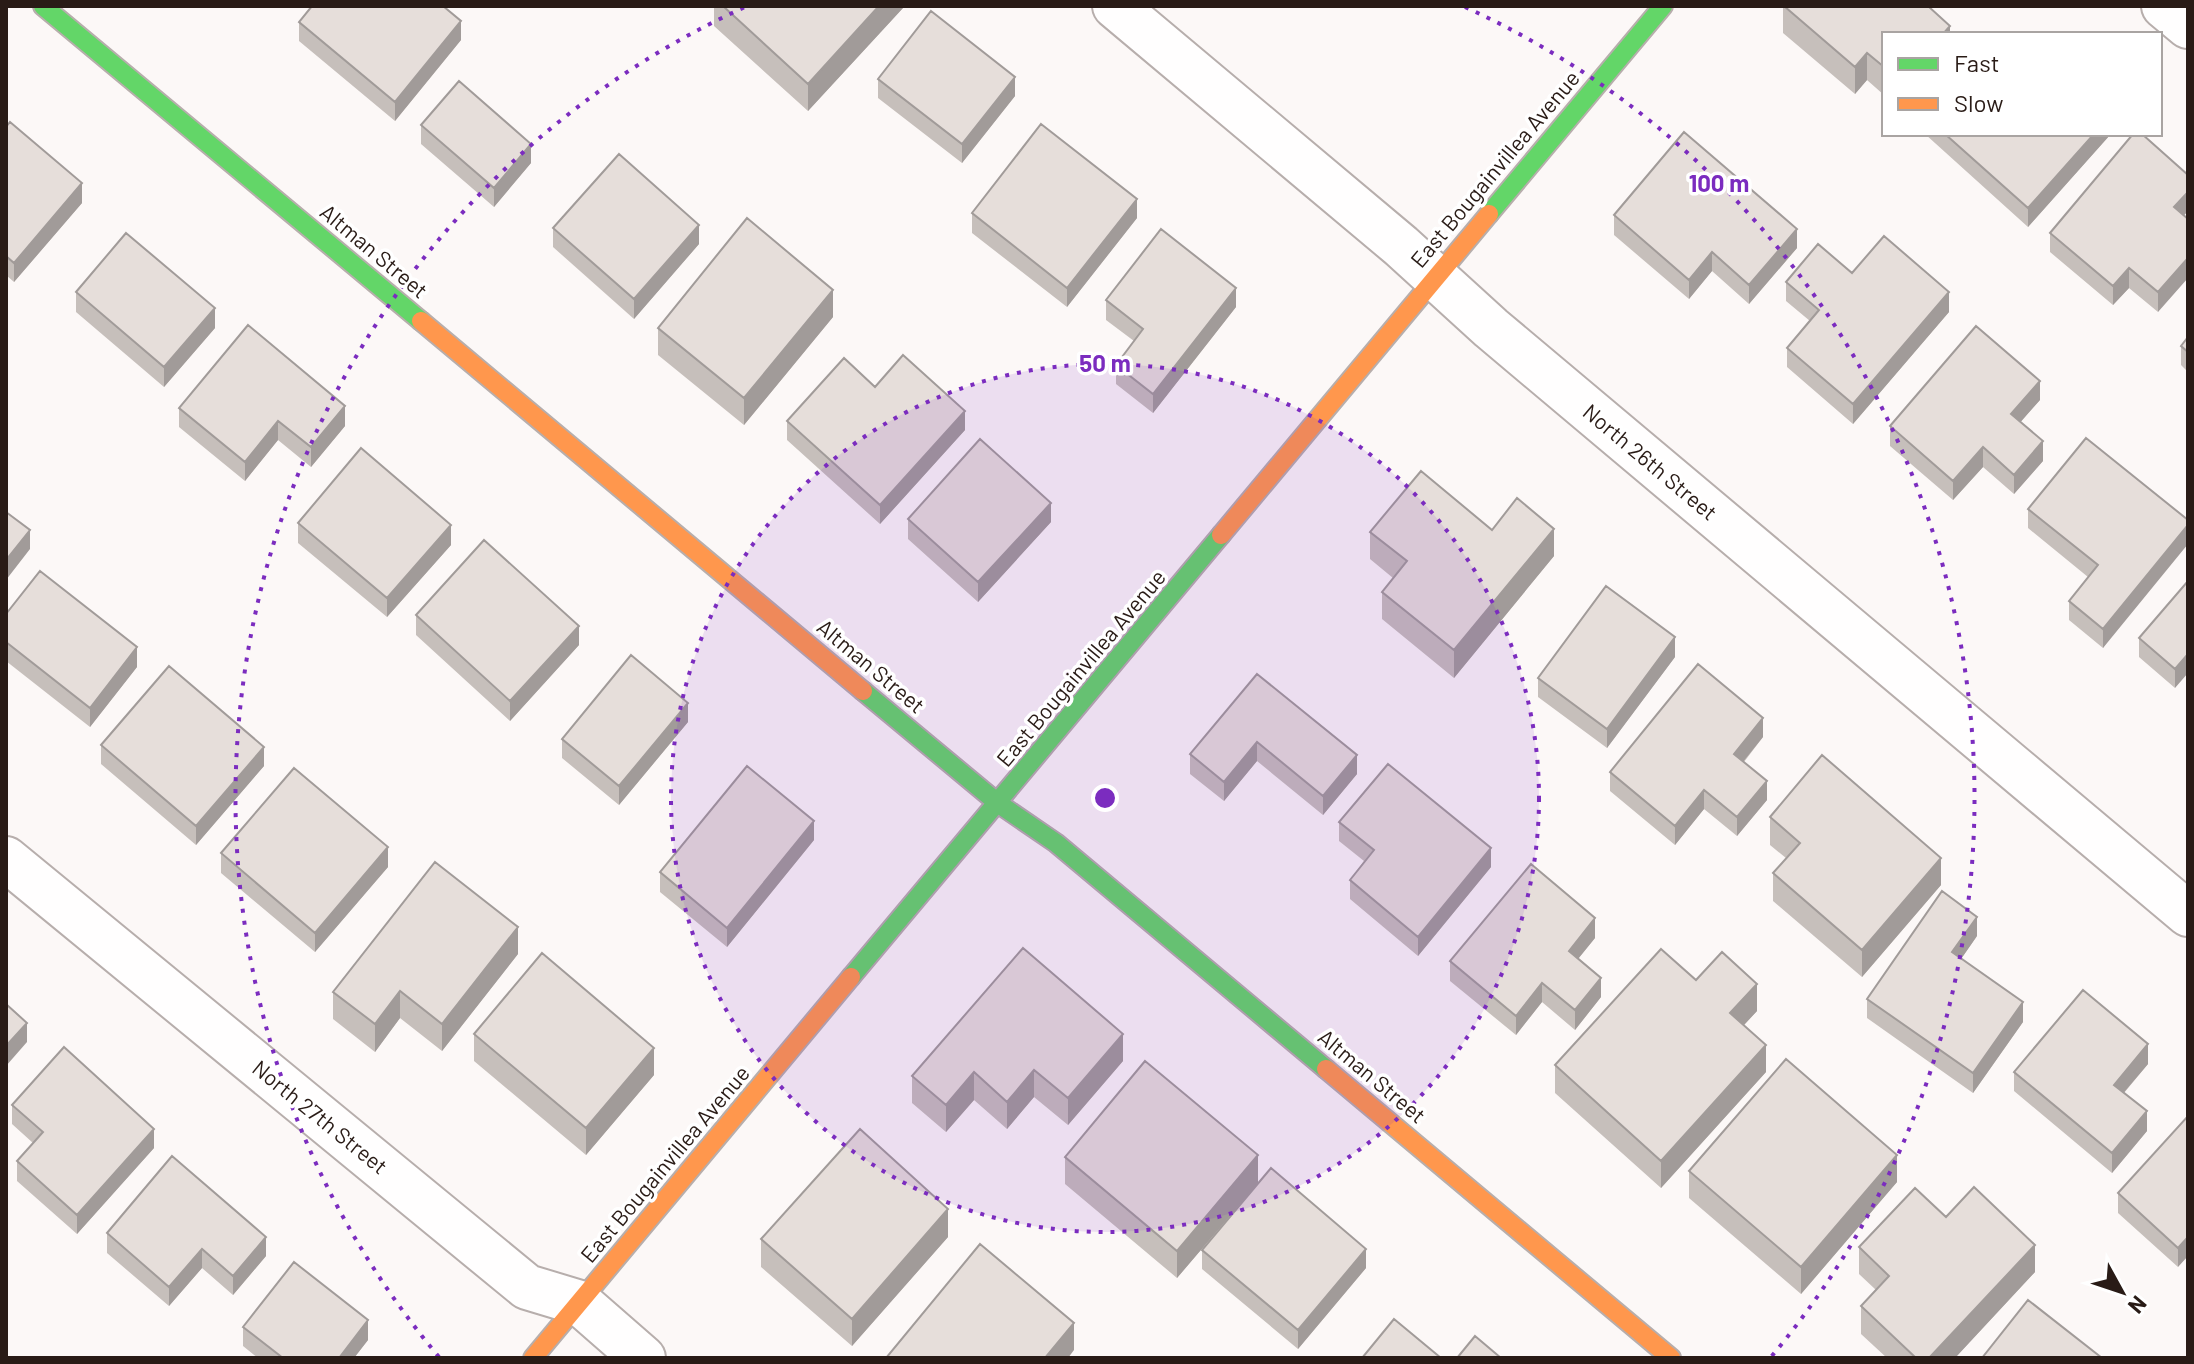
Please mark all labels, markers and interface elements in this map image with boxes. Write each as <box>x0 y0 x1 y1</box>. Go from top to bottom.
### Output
legend <box>1882 32 2162 136</box>
text: Fast <box>1954 48 1999 77</box>
street label: East Bougainvillea Avenue <box>1404 65 1584 272</box>
text: Slow <box>1954 88 2003 117</box>
text: 100 m <box>1689 168 1749 197</box>
street label: Altman Street <box>316 198 434 303</box>
text: 50 m <box>1079 348 1131 377</box>
street label: North 26th Street <box>1578 398 1723 525</box>
street label: East Bougainvillea Avenue <box>990 564 1170 771</box>
street label: Altman Street <box>813 613 931 718</box>
centre of rings <box>1091 784 1119 812</box>
street label: Altman Street <box>1314 1023 1432 1128</box>
street label: North 27th Street <box>248 1054 393 1179</box>
street label: East Bougainvillea Avenue <box>574 1060 754 1267</box>
north arrow <box>2082 1252 2162 1332</box>
text: N <box>2123 1292 2153 1319</box>

